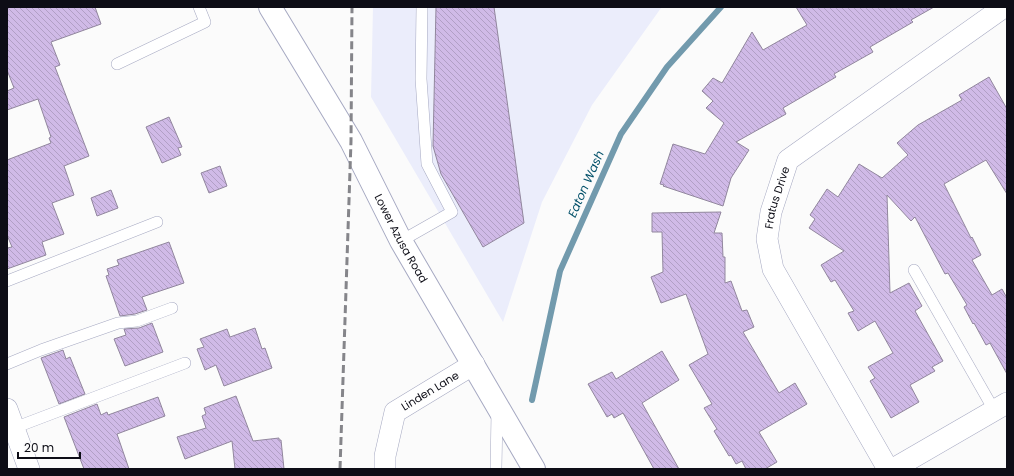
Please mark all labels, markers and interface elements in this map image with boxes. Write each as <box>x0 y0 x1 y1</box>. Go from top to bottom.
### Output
water label: Eaton Wash <box>563 148 608 220</box>
street label: Fratus Drive <box>761 164 793 230</box>
street label: Lower Azusa Road <box>371 191 432 286</box>
street label: Linden Lane <box>398 367 462 414</box>
scale bar <box>18 434 80 460</box>
text: 20 m <box>24 439 54 456</box>

